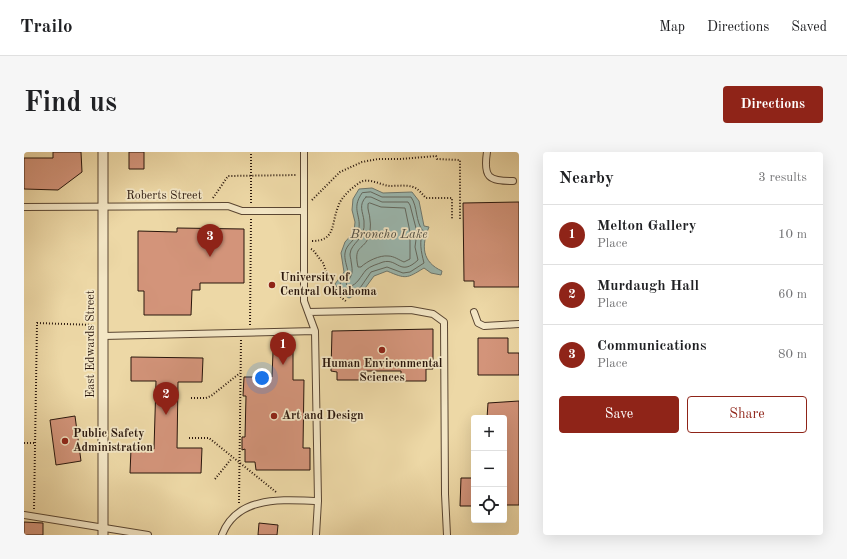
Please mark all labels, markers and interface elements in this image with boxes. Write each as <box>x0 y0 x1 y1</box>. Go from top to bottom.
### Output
text: Trailo <box>20 18 73 37</box>
text: Map <box>659 20 685 34</box>
text: Directions <box>707 20 769 34</box>
text: Saved <box>791 20 827 34</box>
button: Directions <box>723 86 823 123</box>
text: Find us <box>24 90 117 118</box>
text: Nearby <box>559 170 614 187</box>
text: 3 results <box>758 171 807 184</box>
street label: Roberts Street <box>126 190 202 202</box>
text: Melton Gallery <box>597 219 697 234</box>
pin: 3 <box>197 224 223 257</box>
water label: Broncho Lake <box>349 228 428 241</box>
text: 1 <box>568 228 576 241</box>
text: 10 m <box>778 228 807 241</box>
text: Place <box>597 237 627 250</box>
place label: University of Central Oklahoma <box>280 272 377 298</box>
text: Murdaugh Hall <box>597 279 699 294</box>
marker: University of Central Oklahoma <box>267 280 277 290</box>
text: 2 <box>568 288 576 301</box>
text: 60 m <box>778 288 807 301</box>
street label: East Edwards Street <box>85 290 97 398</box>
text: Place <box>597 297 627 310</box>
pin: 1 <box>270 332 296 365</box>
text: Communications <box>597 339 706 354</box>
marker: Human Environmental Sciences <box>377 345 387 355</box>
text: 3 <box>568 348 576 361</box>
text: 80 m <box>778 348 807 361</box>
text: Place <box>597 357 627 370</box>
place label: Human Environmental Sciences <box>321 358 443 384</box>
your location <box>252 368 272 388</box>
pin: 2 <box>153 382 179 415</box>
button: Save <box>559 396 679 433</box>
button: Share <box>687 396 807 433</box>
place label: Art and Design <box>282 410 364 422</box>
marker: Art and Design <box>269 411 279 421</box>
map controls <box>471 415 507 523</box>
button: + <box>471 415 507 451</box>
place label: Public Safety Administration <box>73 428 153 454</box>
marker: Public Safety Administration <box>60 436 70 446</box>
button: − <box>471 451 507 487</box>
button: locate <box>471 487 507 523</box>

